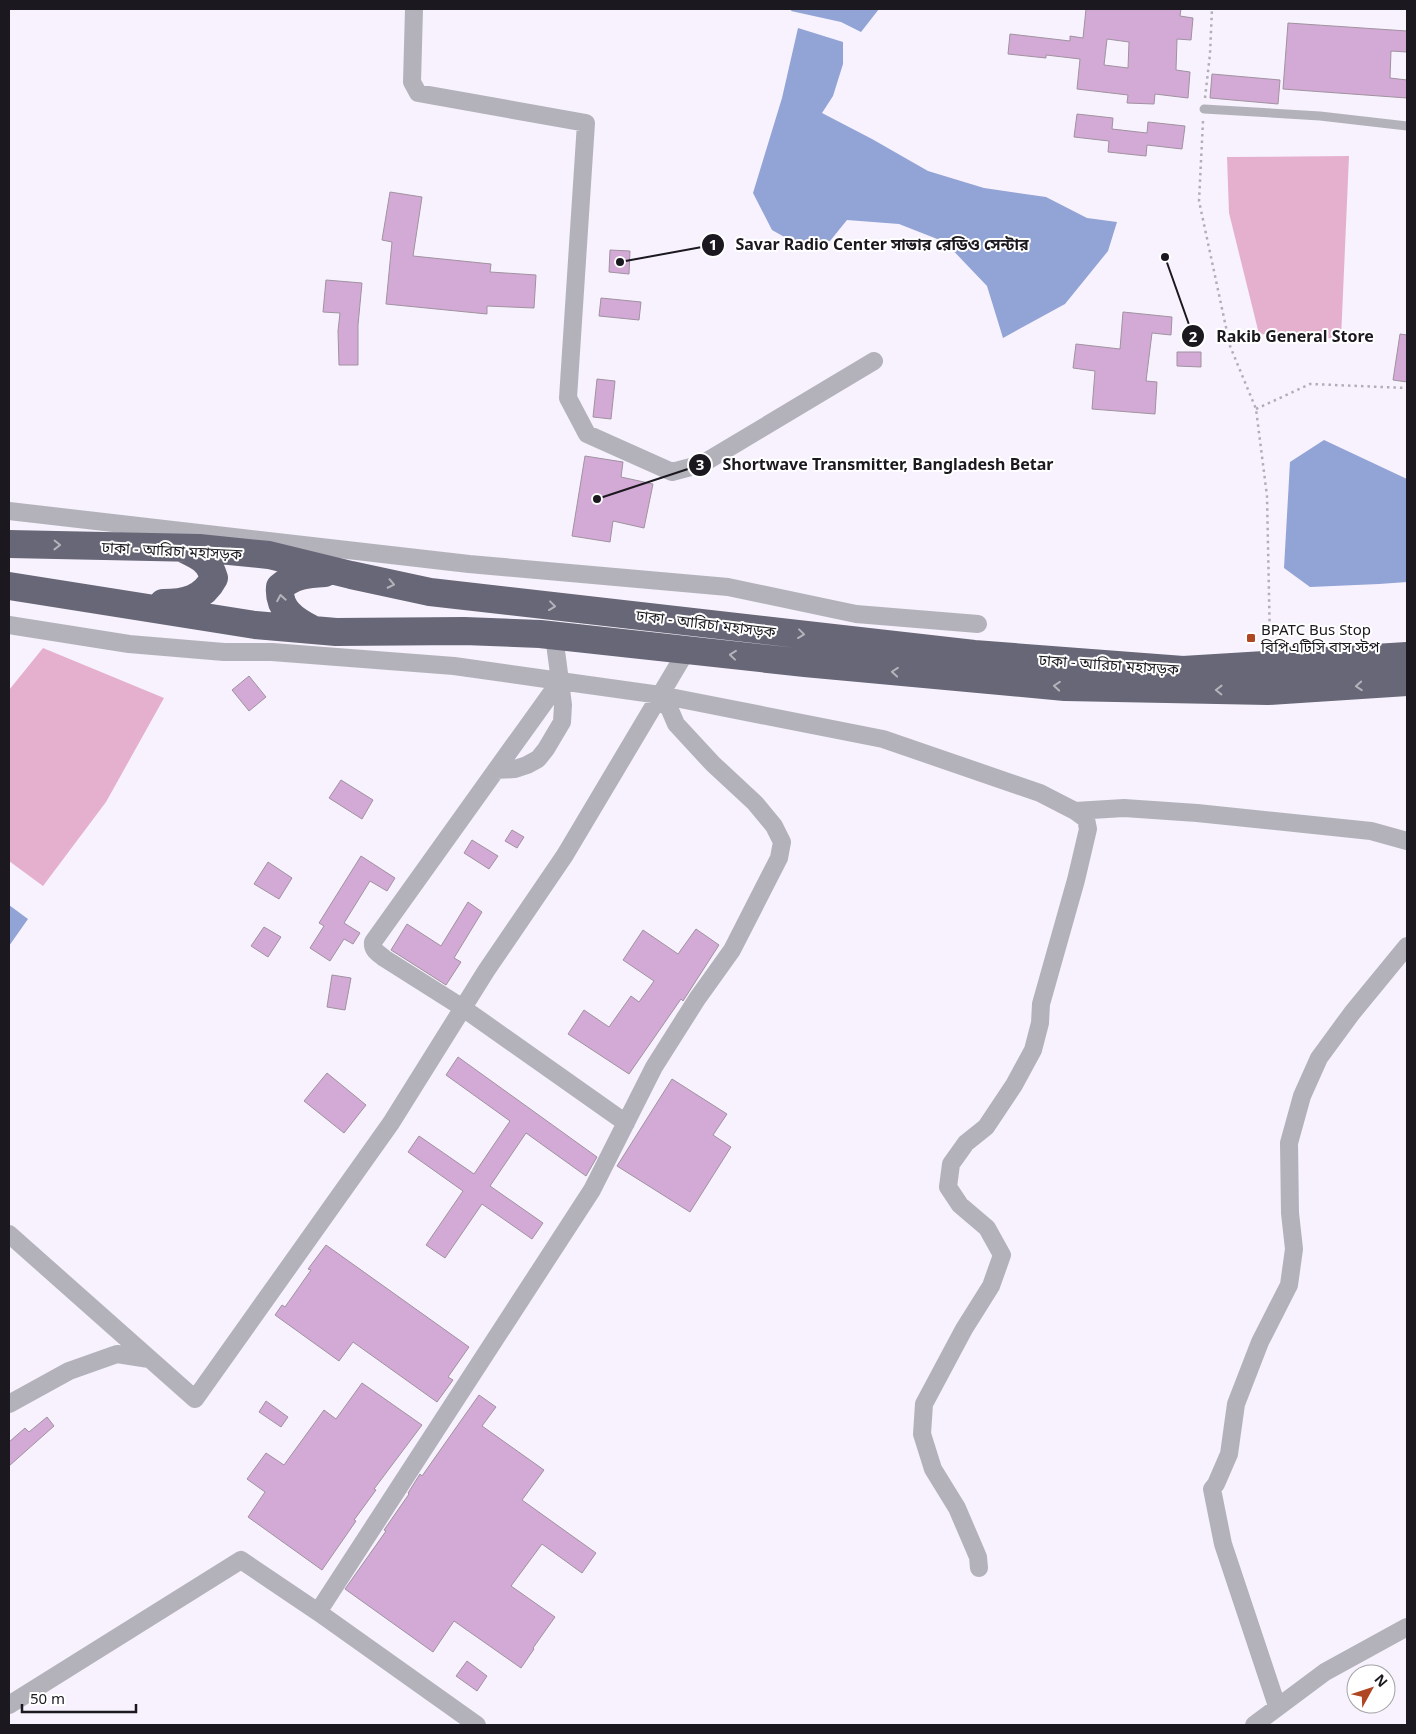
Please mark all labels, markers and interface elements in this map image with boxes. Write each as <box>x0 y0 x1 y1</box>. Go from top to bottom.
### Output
callout: Savar Radio Center সাভার রেডিও সেন্টার <box>700 229 1038 260</box>
text: Savar Radio Center সাভার রেডিও সেন্টার <box>735 233 1029 255</box>
text: 1 <box>709 234 717 254</box>
callout: Rakib General Store <box>1181 321 1384 352</box>
text: Rakib General Store <box>1216 325 1374 347</box>
text: 2 <box>1189 326 1198 346</box>
callout: Shortwave Transmitter, Bangladesh Betar <box>687 449 1064 480</box>
text: Shortwave Transmitter, Bangladesh Betar <box>722 453 1054 475</box>
text: 3 <box>696 454 704 474</box>
street label: ঢাকা - আরিচা মহাসড়ক <box>100 536 244 564</box>
one-way arrow <box>54 540 62 550</box>
one-way arrow <box>387 578 396 588</box>
one-way arrow <box>277 593 287 602</box>
one-way arrow <box>549 600 557 611</box>
street label: ঢাকা - আরিচা মহাসড়ক <box>634 604 778 642</box>
place label: BPATC Bus Stop বিপিএটিসি বাস স্টপ <box>1260 619 1380 656</box>
one-way arrow <box>797 628 805 639</box>
marker: BPATC Bus Stop বিপিএটিসি বাস স্টপ <box>1245 632 1257 644</box>
street label: ঢাকা - আরিচা মহাসড়ক <box>1037 649 1181 679</box>
one-way arrow <box>729 650 737 661</box>
one-way arrow <box>891 667 899 678</box>
one-way arrow <box>1354 680 1362 691</box>
one-way arrow <box>1052 681 1060 692</box>
one-way arrow <box>1215 685 1222 695</box>
north arrow <box>1346 1664 1396 1714</box>
text: N <box>1370 1670 1392 1691</box>
scale bar <box>22 1682 136 1714</box>
text: 50 m <box>30 1688 65 1708</box>

